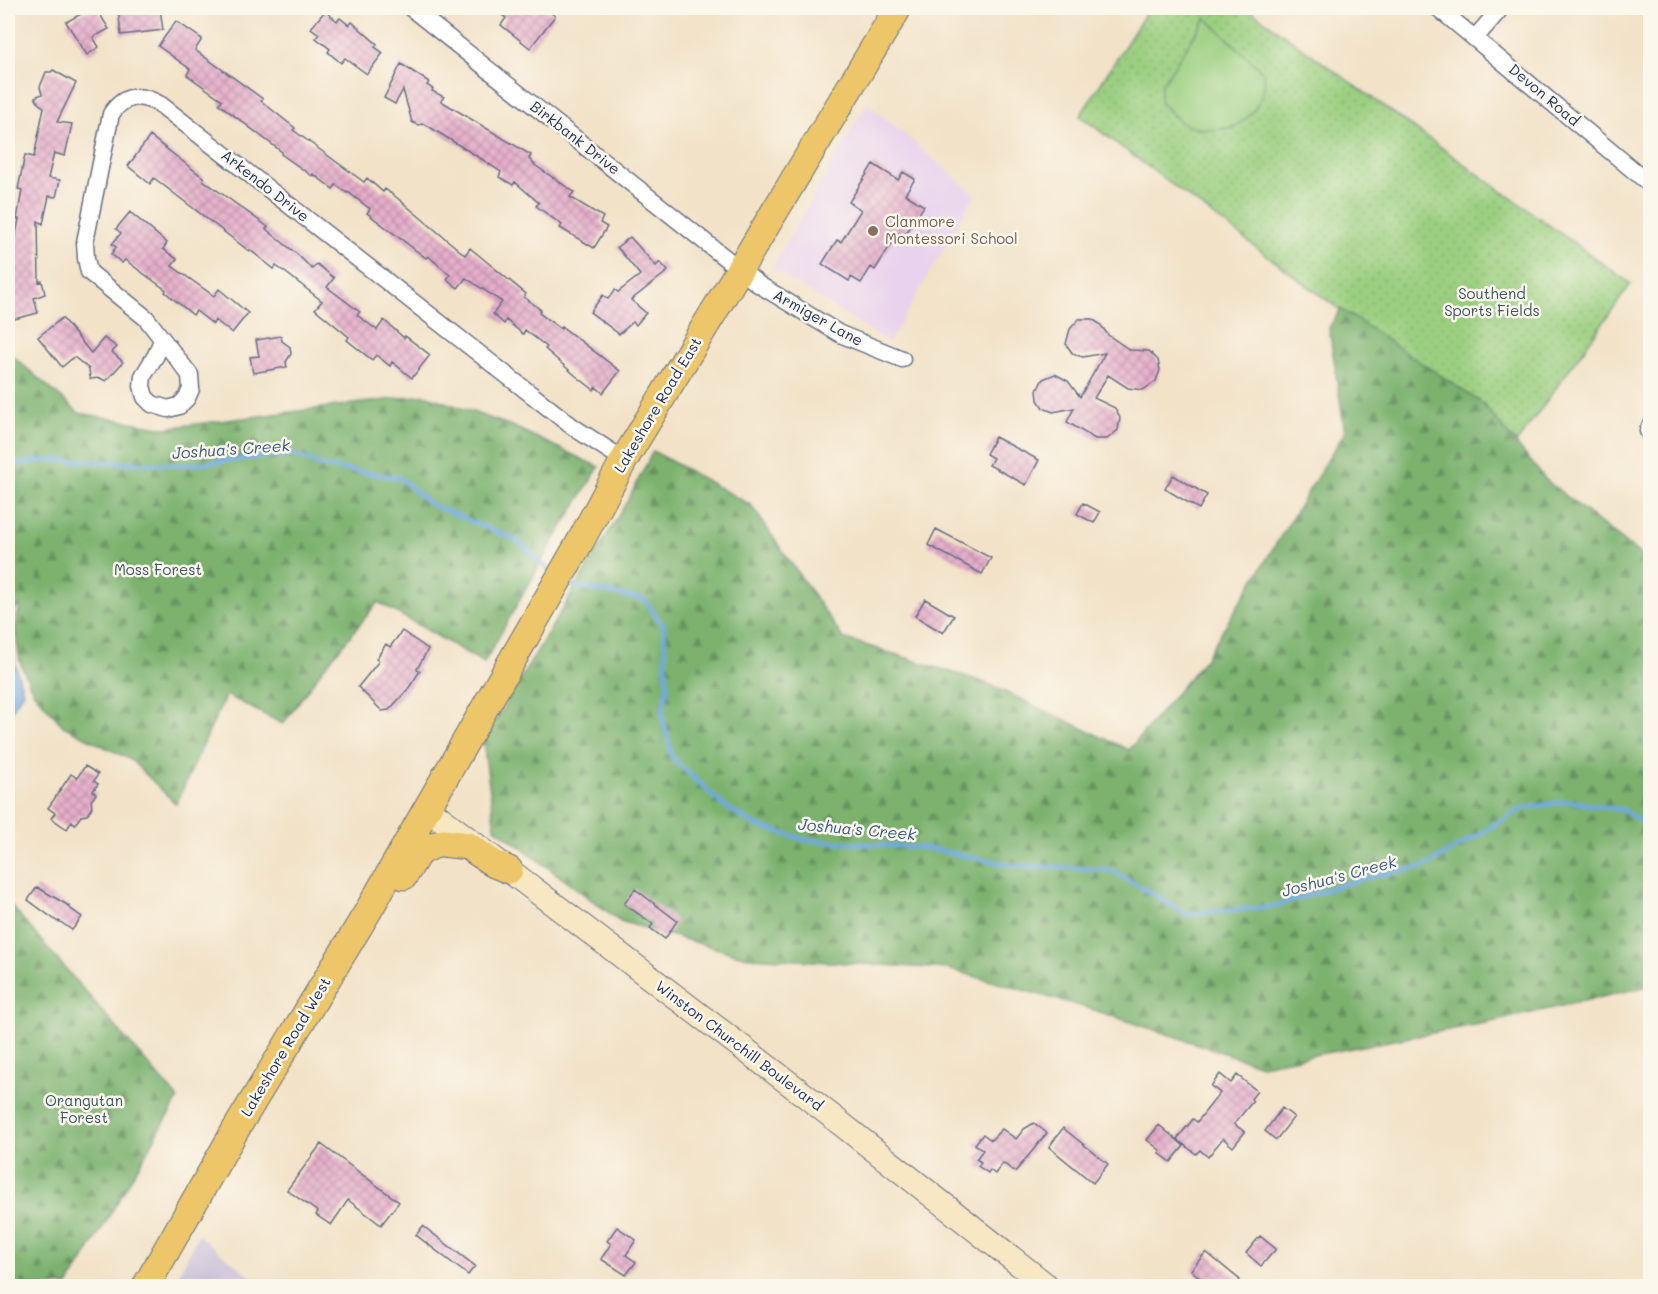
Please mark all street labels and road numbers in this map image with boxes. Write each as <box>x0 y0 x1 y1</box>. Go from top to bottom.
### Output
street label: Devon Road <box>1505 59 1584 130</box>
street label: Birkbank Drive <box>527 96 625 179</box>
street label: Arkendo Drive <box>218 145 314 226</box>
street label: Armiger Lane <box>770 284 867 350</box>
street label: Lakeshore Road East <box>609 333 706 476</box>
street label: Lakeshore Road West <box>236 973 335 1120</box>
street label: Winston Churchill Boulevard <box>652 976 827 1115</box>

